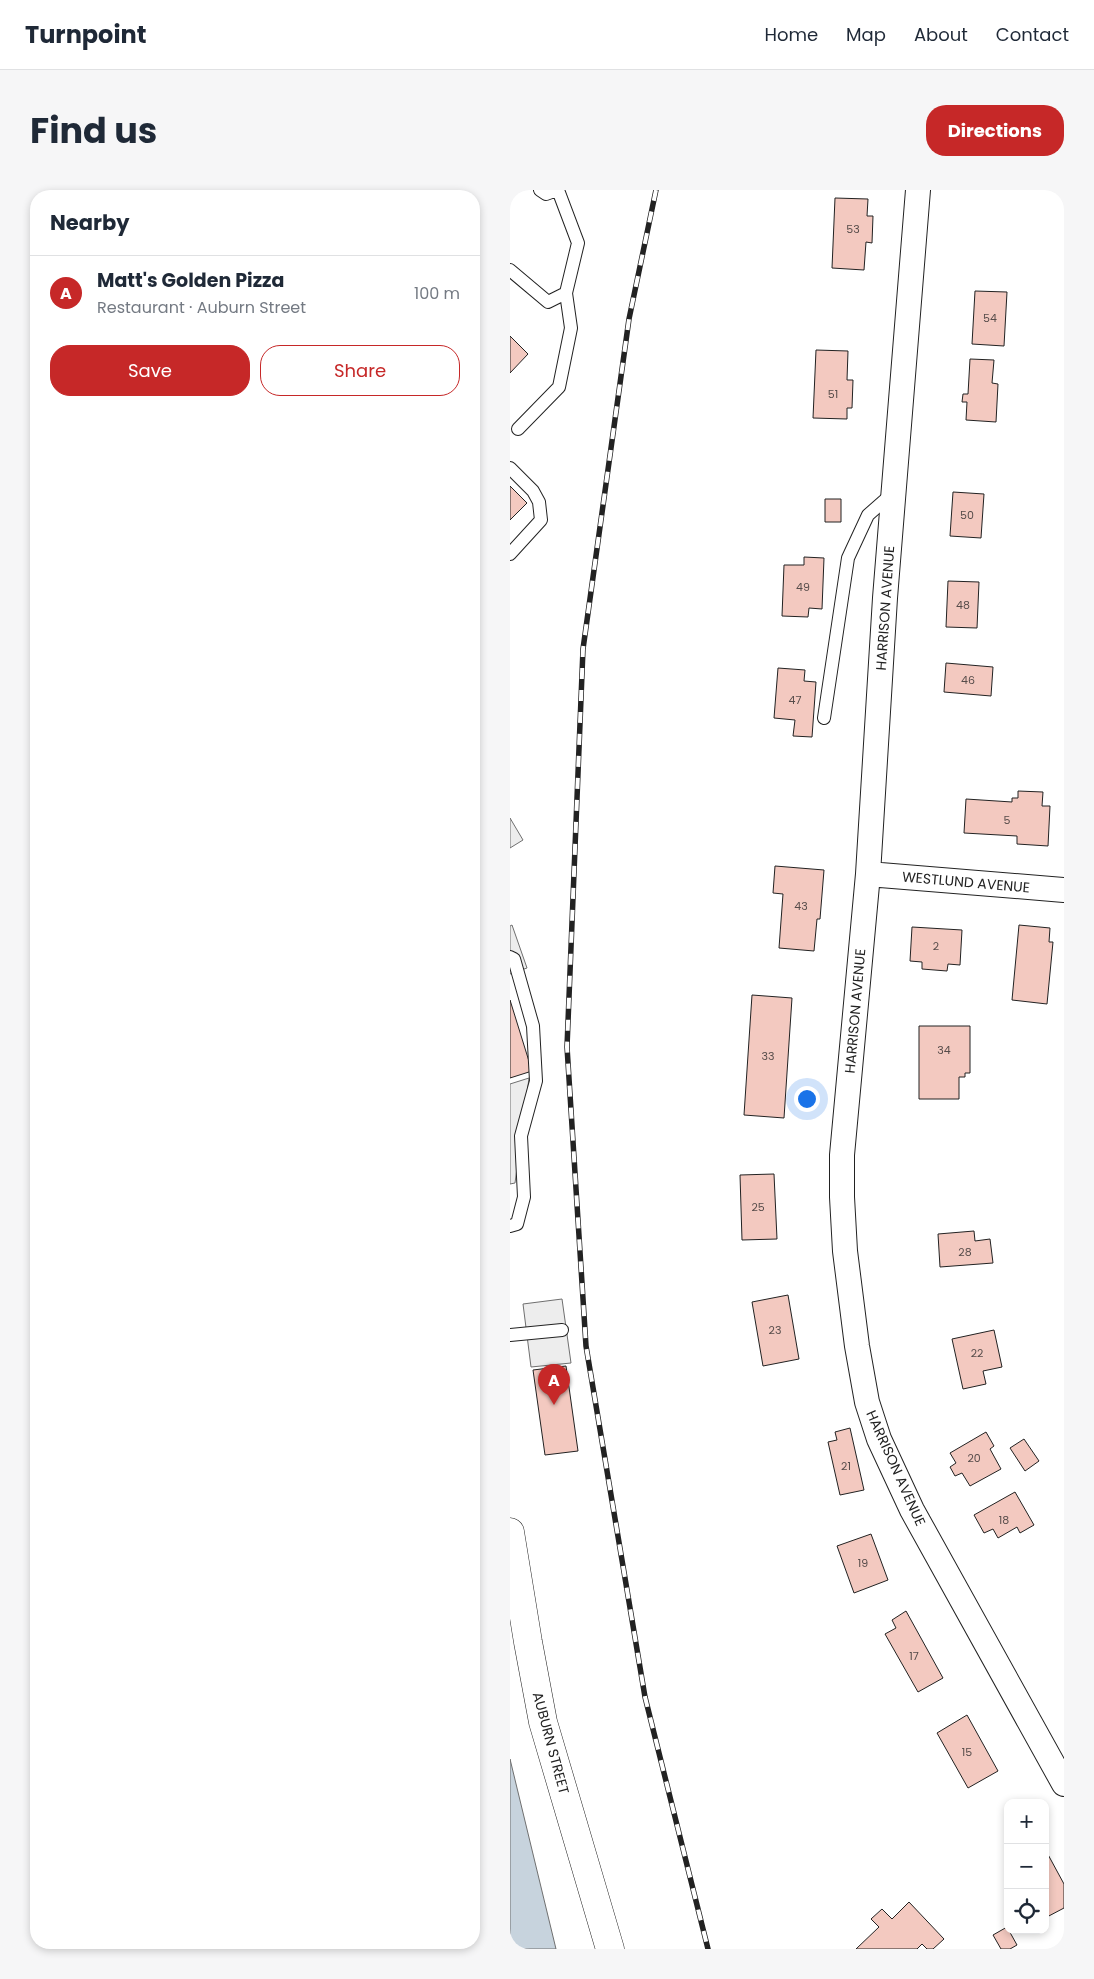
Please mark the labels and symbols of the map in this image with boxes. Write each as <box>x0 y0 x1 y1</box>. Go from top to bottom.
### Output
house number: 53 <box>846 221 860 237</box>
house number: 54 <box>983 310 997 326</box>
house number: 51 <box>828 386 838 402</box>
house number: 50 <box>960 507 974 523</box>
street label: HARRISON AVENUE <box>871 545 899 671</box>
house number: 49 <box>796 579 810 595</box>
house number: 48 <box>956 597 970 613</box>
house number: 46 <box>961 672 975 688</box>
house number: 47 <box>789 692 801 708</box>
house number: 5 <box>1004 812 1011 828</box>
street label: WESTLUND AVENUE <box>901 866 1031 898</box>
house number: 43 <box>794 898 808 914</box>
house number: 2 <box>933 938 939 954</box>
street label: HARRISON AVENUE <box>840 948 870 1074</box>
house number: 34 <box>937 1042 951 1058</box>
house number: 33 <box>762 1048 774 1064</box>
your location <box>794 1086 820 1112</box>
house number: 25 <box>751 1199 765 1215</box>
house number: 28 <box>958 1244 972 1260</box>
house number: 23 <box>769 1322 781 1338</box>
house number: 22 <box>971 1345 983 1361</box>
pin: A <box>538 1364 570 1405</box>
street label: HARRISON AVENUE <box>861 1407 931 1529</box>
house number: 20 <box>967 1450 981 1466</box>
house number: 21 <box>841 1458 851 1474</box>
house number: 18 <box>999 1512 1009 1528</box>
house number: 19 <box>858 1555 868 1571</box>
house number: 17 <box>909 1648 919 1664</box>
street label: AUBURN STREET <box>528 1690 574 1797</box>
house number: 15 <box>962 1744 972 1760</box>

